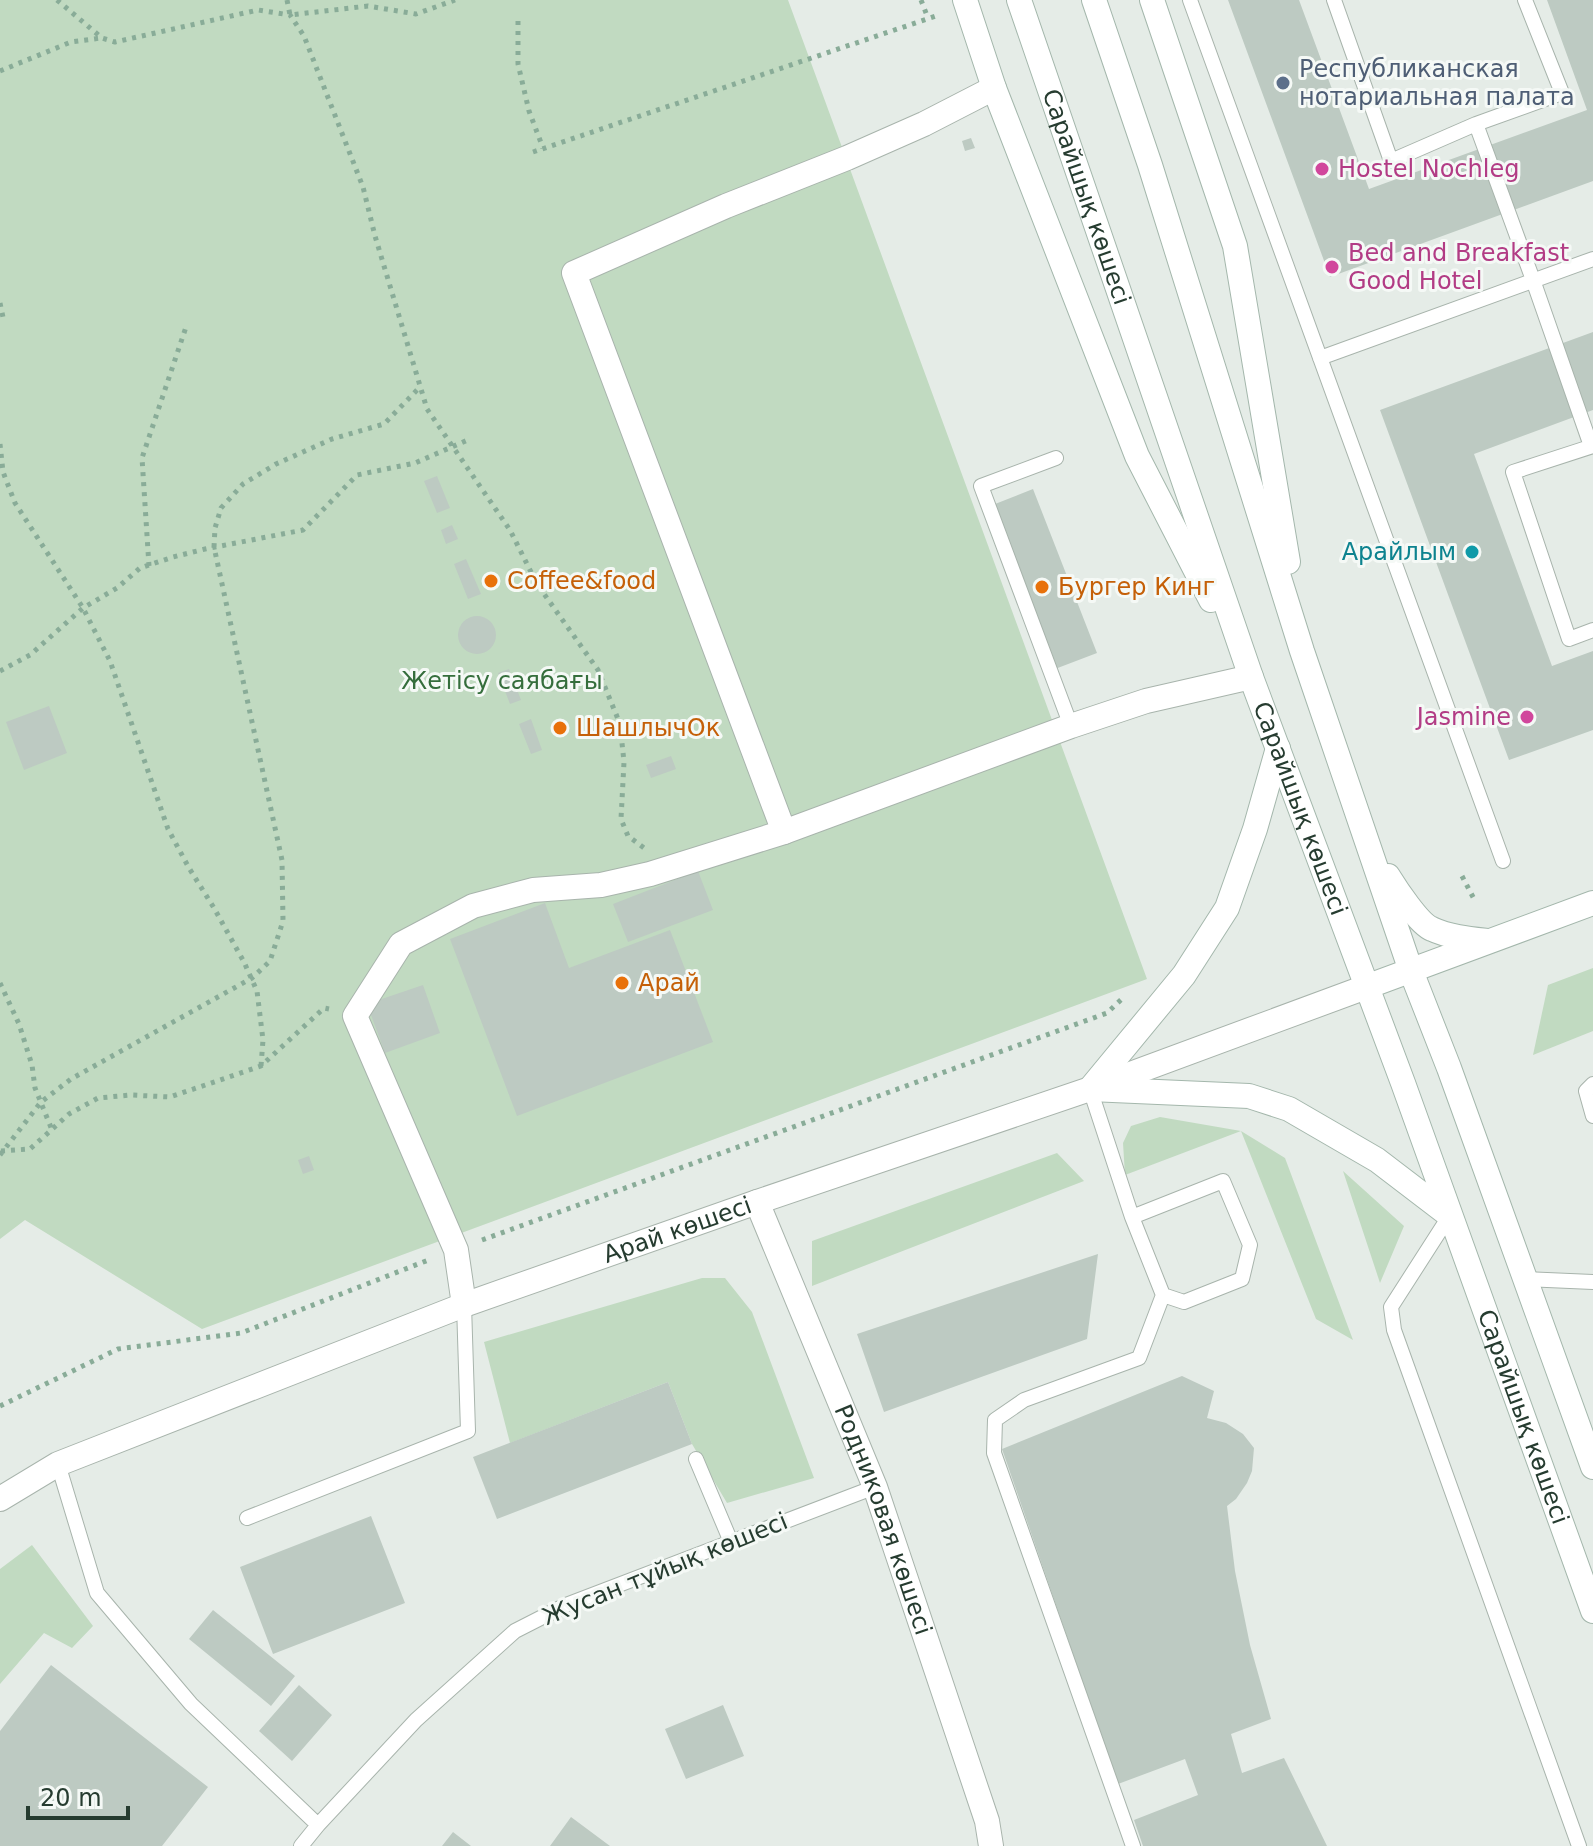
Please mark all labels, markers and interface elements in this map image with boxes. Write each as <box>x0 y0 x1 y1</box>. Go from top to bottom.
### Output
place label: Республиканская нотариальная палата <box>1299 55 1575 111</box>
marker: Республиканская нотариальная палата <box>1274 74 1292 92</box>
street label: Сарайшық көшесі <box>1037 85 1136 308</box>
place label: Hostel Nochleg <box>1338 155 1519 183</box>
marker: Hostel Nochleg <box>1313 160 1331 178</box>
place label: Bed and Breakfast Good Hotel <box>1348 239 1569 295</box>
marker: Bed and Breakfast Good Hotel <box>1323 258 1341 276</box>
place label: Арайлым <box>1342 538 1456 566</box>
marker: Арайлым <box>1463 543 1481 561</box>
place label: Coffee&food <box>507 567 656 595</box>
marker: Coffee&food <box>482 572 500 590</box>
place label: Бургер Кинг <box>1058 573 1215 601</box>
marker: Бургер Кинг <box>1033 578 1051 596</box>
park label: Жетісу саябағы <box>401 667 603 695</box>
street label: Сарайшық көшесі <box>1247 698 1353 919</box>
place label: Jasmine <box>1415 703 1511 731</box>
marker: Jasmine <box>1518 708 1536 726</box>
place label: ШашлычОк <box>576 714 720 742</box>
marker: ШашлычОк <box>551 719 569 737</box>
place label: Арай <box>638 969 700 997</box>
marker: Арай <box>613 974 631 992</box>
street label: Арай көшесі <box>599 1191 755 1269</box>
street label: Сарайшық көшесі <box>1472 1306 1575 1528</box>
street label: Родниковая көшесі <box>828 1400 938 1638</box>
street label: Жусан тұйық көшесі <box>538 1507 792 1631</box>
scale bar <box>28 1770 128 1820</box>
text: 20 m <box>40 1784 102 1812</box>

